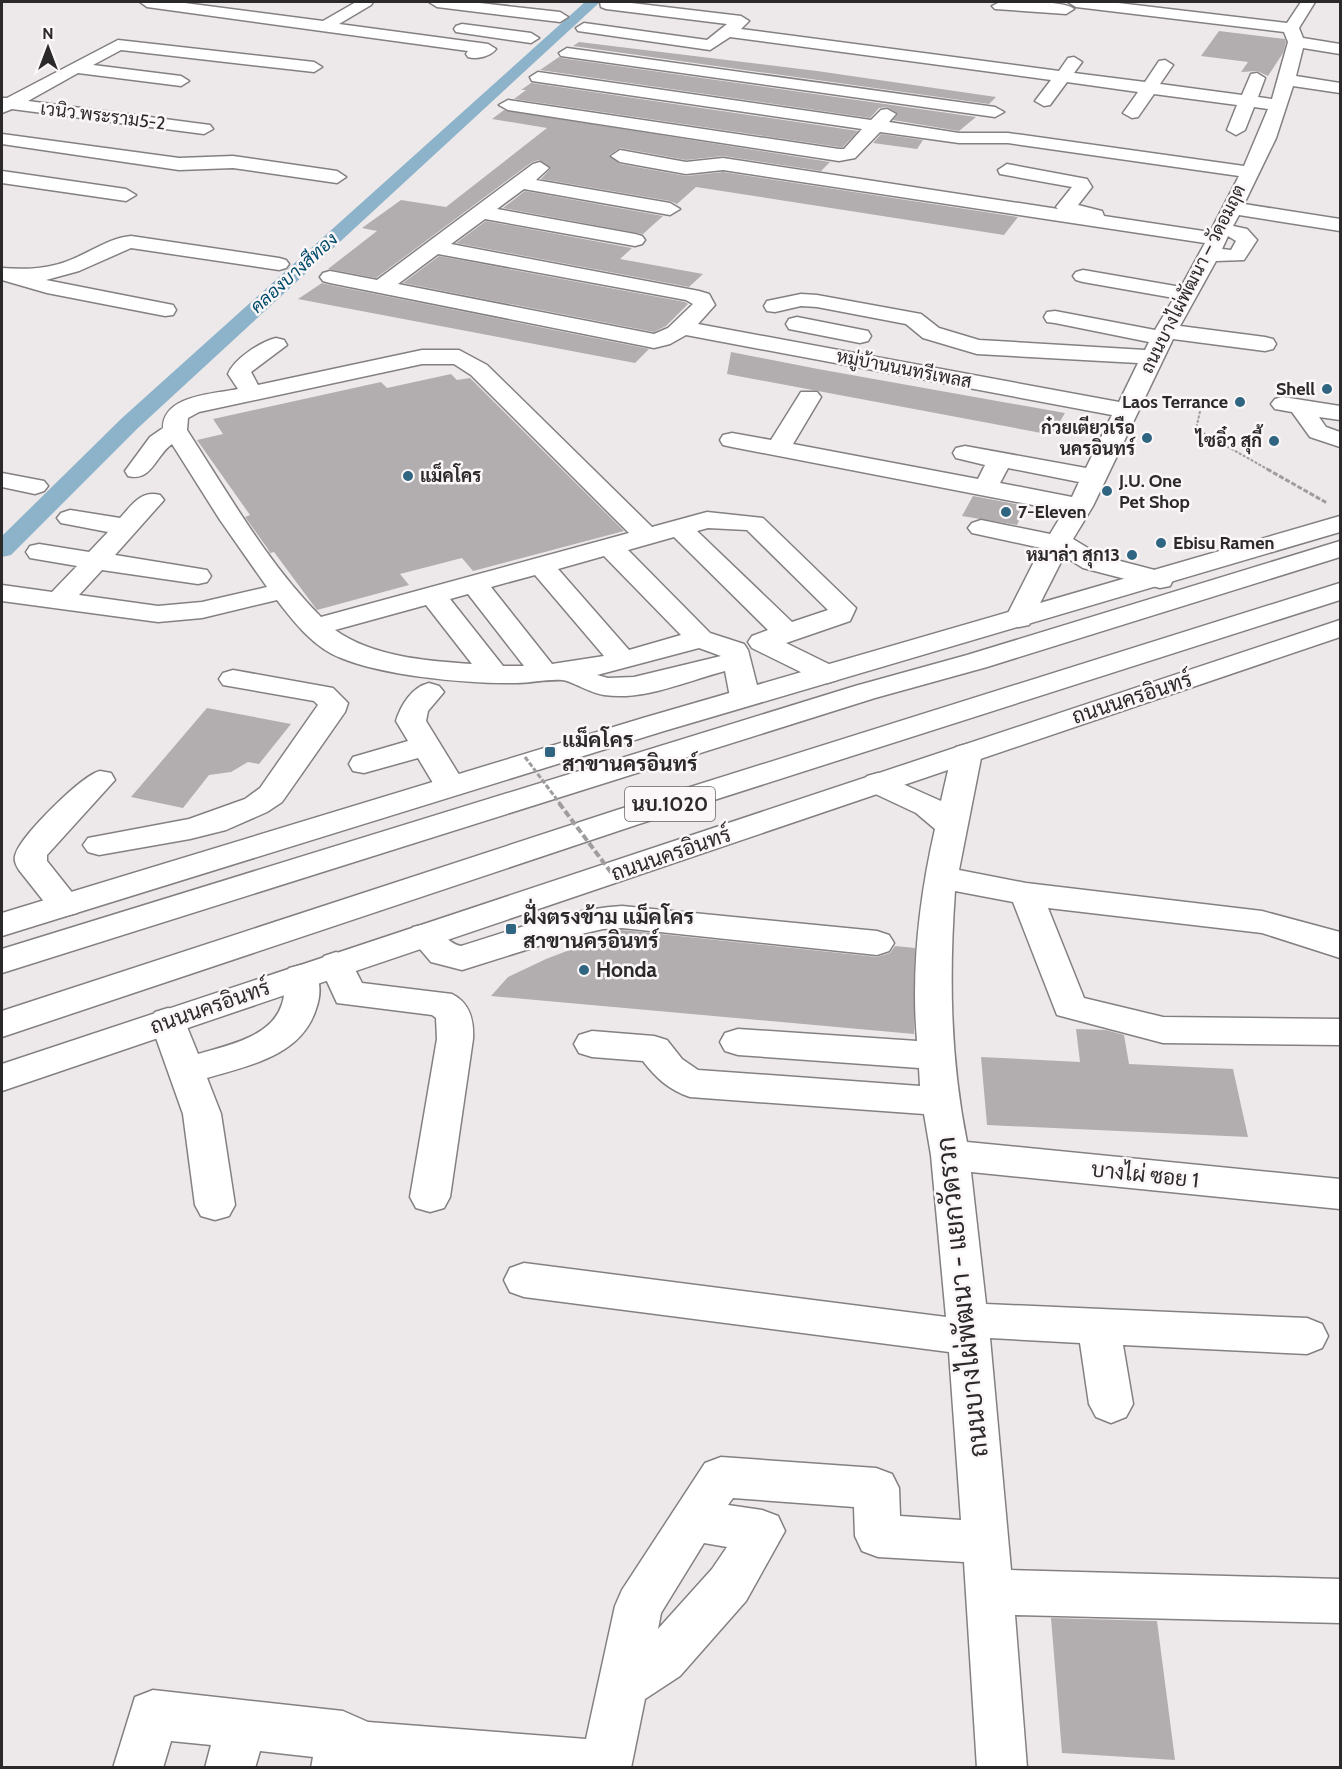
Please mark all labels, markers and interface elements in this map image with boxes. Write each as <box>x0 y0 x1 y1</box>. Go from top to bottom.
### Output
north arrow <box>18 18 78 78</box>
text: N <box>42 24 54 43</box>
street label: เวนิว พระราม5-2 <box>39 97 167 135</box>
street label: ถนนบางไผ่พัฒนา – วัดอมฤต <box>1134 180 1250 377</box>
water label: คลองบางสีทอง <box>245 227 342 318</box>
street label: หมู่บ้านนนทรีเพลส <box>834 343 974 395</box>
place label: Shell <box>1276 378 1315 400</box>
marker: Shell <box>1320 382 1334 396</box>
place label: Laos Terrance <box>1122 391 1228 413</box>
marker: Laos Terrance <box>1233 395 1247 409</box>
place label: ก๋วยเตียวเรือ นครอินทร์ <box>1041 415 1136 460</box>
place label: ไซอิ๋ว สุกี้ <box>1194 424 1263 455</box>
marker: ก๋วยเตียวเรือ นครอินทร์ <box>1140 431 1154 445</box>
marker: ไซอิ๋ว สุกี้ <box>1267 434 1281 448</box>
place label: แม็คโคร <box>420 462 481 487</box>
marker: แม็คโคร <box>401 469 415 483</box>
place label: J.U. One Pet Shop <box>1118 470 1190 513</box>
marker: J.U. One Pet Shop <box>1100 484 1114 498</box>
place label: 7-Eleven <box>1018 501 1086 523</box>
marker: 7-Eleven <box>999 505 1013 519</box>
place label: Ebisu Ramen <box>1173 532 1274 554</box>
marker: Ebisu Ramen <box>1154 536 1168 550</box>
place label: หมาล่า สุก13 <box>1026 543 1120 569</box>
marker: หมาล่า สุก13 <box>1125 548 1139 562</box>
street label: ถนนนครอินทร์ <box>1068 665 1195 729</box>
place label: แม็คโคร สาขานครอินทร์ <box>562 726 699 776</box>
marker: แม็คโคร สาขานครอินทร์ <box>543 745 557 759</box>
road number: นบ.1020 <box>625 787 715 821</box>
street label: ถนนนครอินทร์ <box>607 820 734 886</box>
place label: ฝั่งตรงข้าม แม็คโคร สาขานครอินทร์ <box>523 898 694 953</box>
marker: ฝั่งตรงข้าม แม็คโคร สาขานครอินทร์ <box>504 922 518 936</box>
place label: Honda <box>596 957 658 982</box>
marker: Honda <box>577 963 591 977</box>
street label: ถนนนครอินทร์ <box>146 973 273 1039</box>
street label: ถนนบางไผ่พัฒนา - แยกวัดรวก <box>929 1135 995 1459</box>
street label: บางไผ่ ซอย 1 <box>1090 1156 1200 1193</box>

